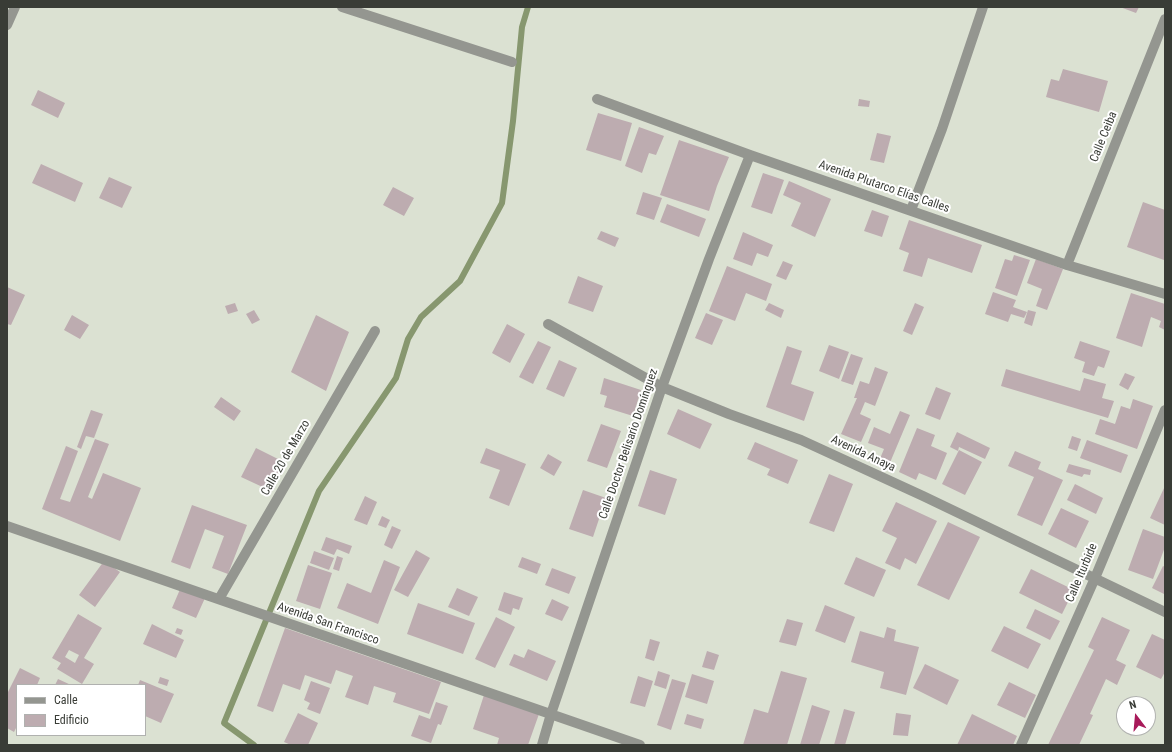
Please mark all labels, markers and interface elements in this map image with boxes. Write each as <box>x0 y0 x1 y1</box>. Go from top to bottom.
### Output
street label: Calle Ceiba <box>1087 110 1121 164</box>
street label: Avenida Plutarco Elías Calles <box>817 158 951 216</box>
street label: Calle Doctor Belisario Domínguez <box>596 367 662 521</box>
street label: Calle 20 de Marzo <box>259 418 313 498</box>
street label: Avenida Anaya <box>829 433 897 475</box>
street label: Calle Iturbide <box>1063 541 1101 605</box>
street label: Avenida San Francisco <box>275 600 381 648</box>
legend <box>16 684 146 736</box>
text: Calle <box>54 693 78 707</box>
north arrow <box>1116 696 1156 736</box>
text: N <box>1128 698 1138 712</box>
text: Edificio <box>54 713 89 727</box>

